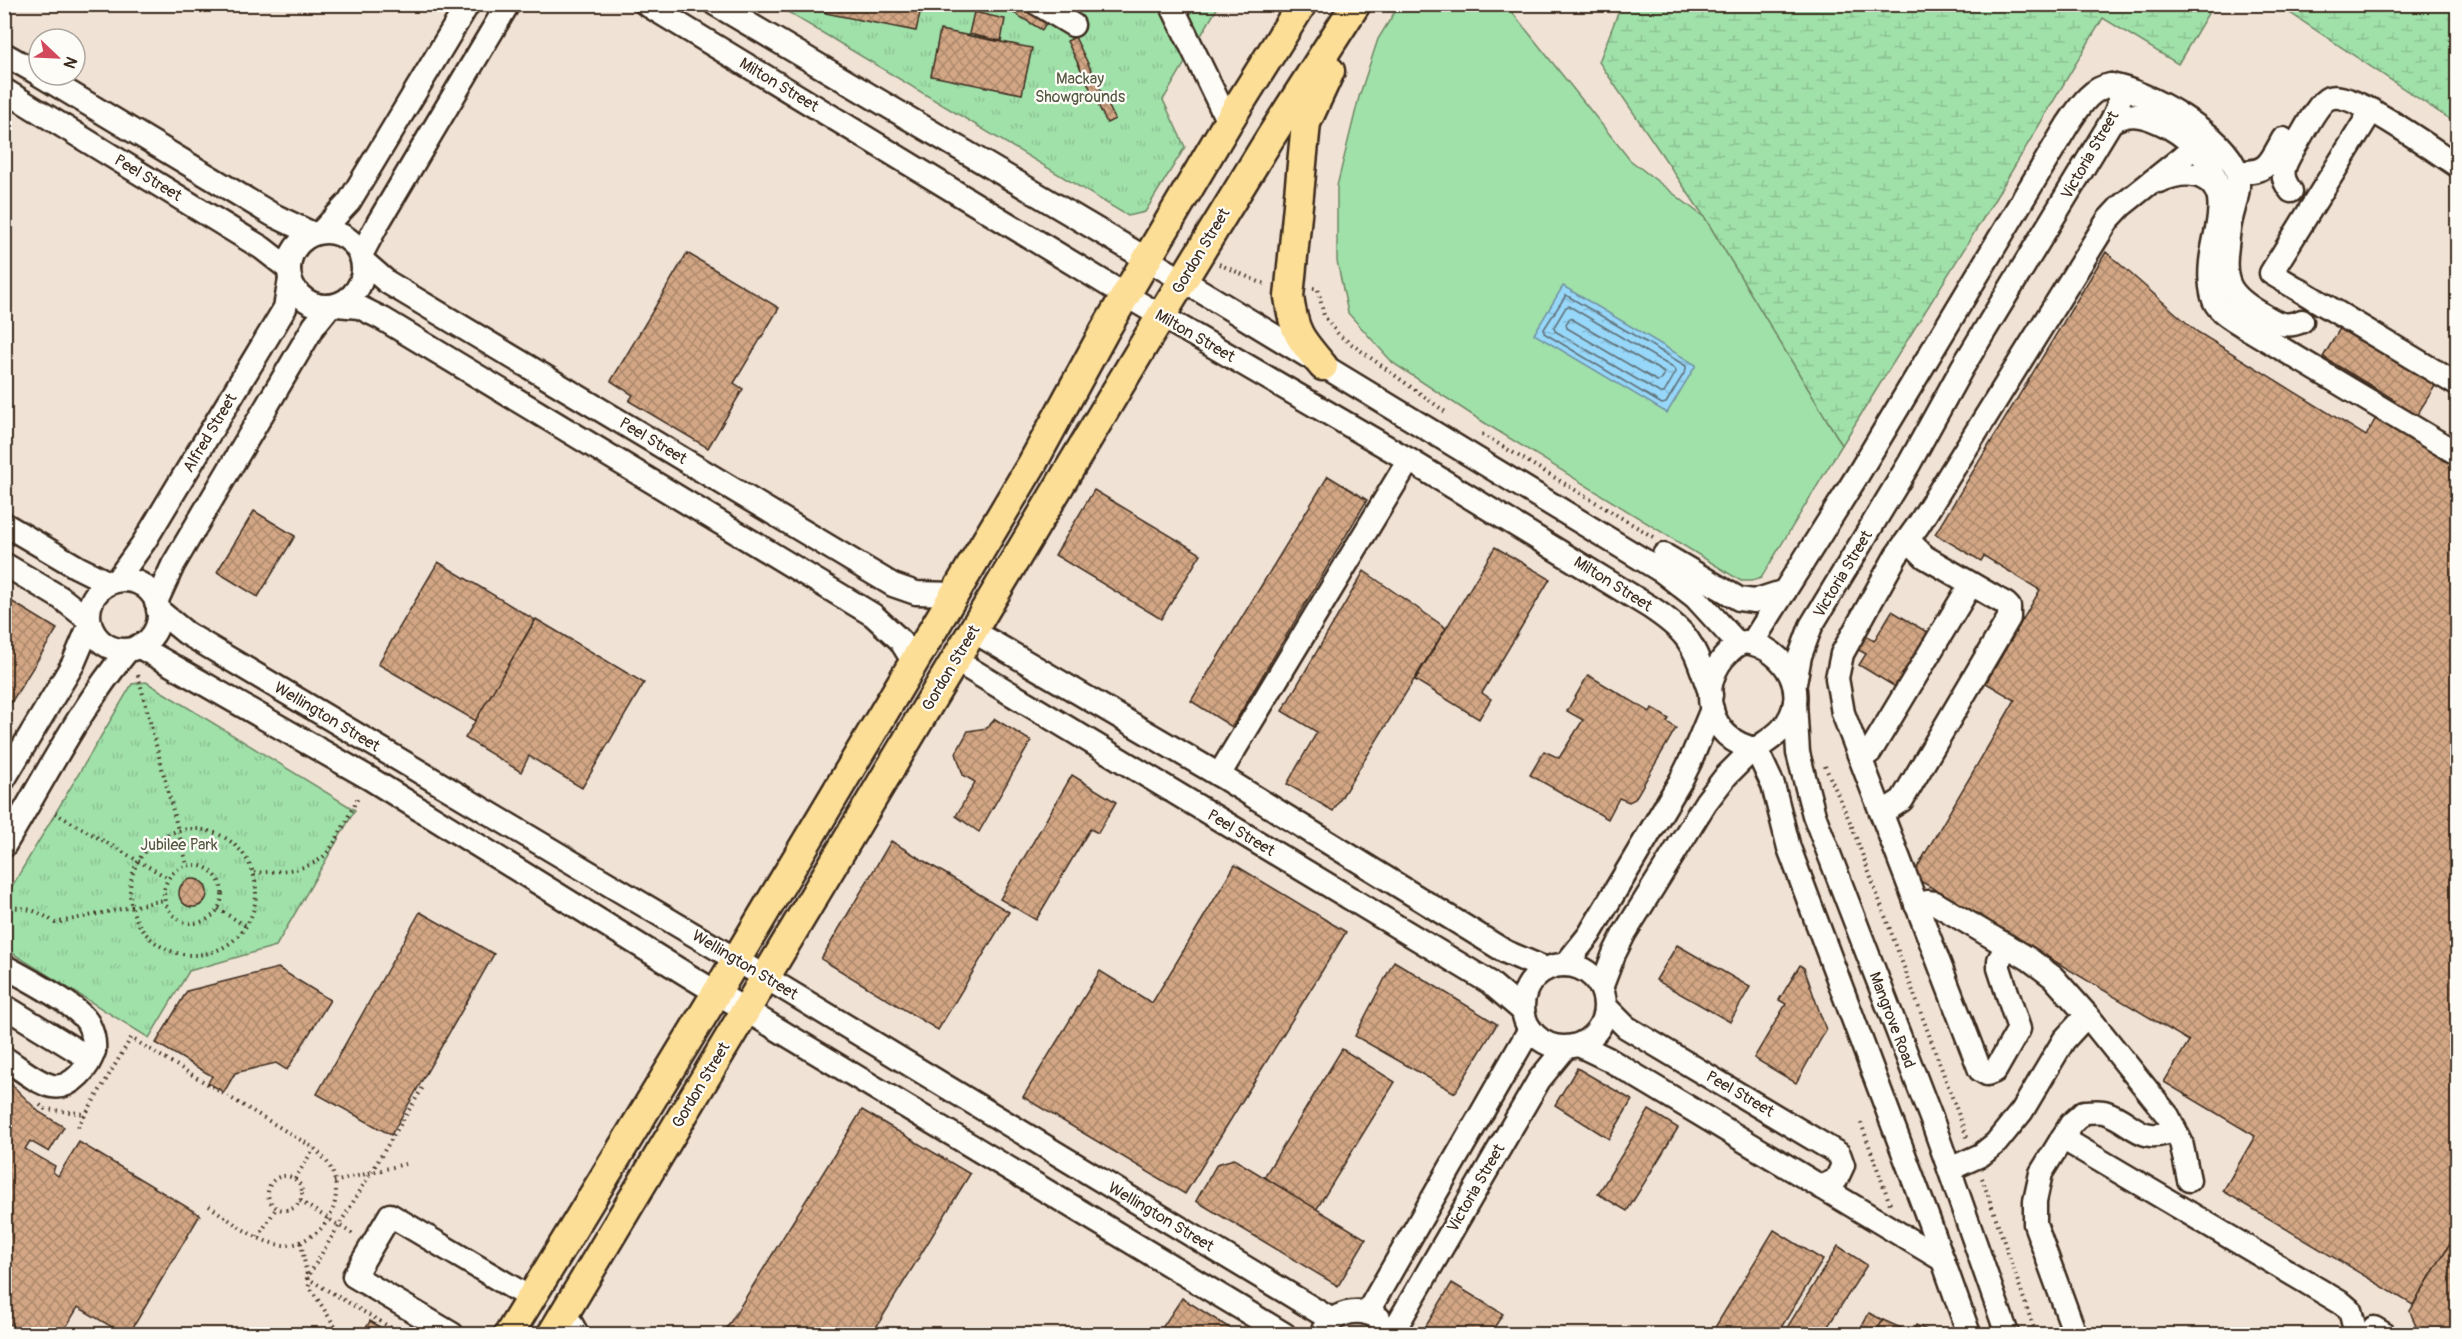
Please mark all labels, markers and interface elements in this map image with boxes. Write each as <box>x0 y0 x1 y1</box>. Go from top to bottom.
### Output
north arrow <box>27 27 87 87</box>
text: N <box>58 54 81 72</box>
street label: Milton Street <box>736 54 823 117</box>
park label: Mackay Showgrounds <box>1035 69 1125 107</box>
street label: Victoria Street <box>2057 107 2124 203</box>
street label: Peel Street <box>111 150 186 206</box>
street label: Gordon Street <box>1168 204 1235 297</box>
street label: Milton Street <box>1151 305 1239 367</box>
street label: Alfred Street <box>179 389 242 476</box>
street label: Peel Street <box>616 413 691 469</box>
street label: Victoria Street <box>1809 526 1877 621</box>
street label: Milton Street <box>1570 552 1656 616</box>
street label: Gordon Street <box>918 621 985 714</box>
street label: Wellington Street <box>271 678 384 757</box>
street label: Peel Street <box>1204 805 1279 861</box>
park label: Jubilee Park <box>140 835 218 855</box>
street label: Wellington Street <box>689 926 802 1005</box>
street label: Mangrove Road <box>1865 969 1919 1071</box>
street label: Gordon Street <box>668 1038 735 1131</box>
street label: Peel Street <box>1702 1067 1778 1122</box>
street label: Victoria Street <box>1443 1140 1510 1236</box>
street label: Wellington Street <box>1105 1178 1218 1257</box>

